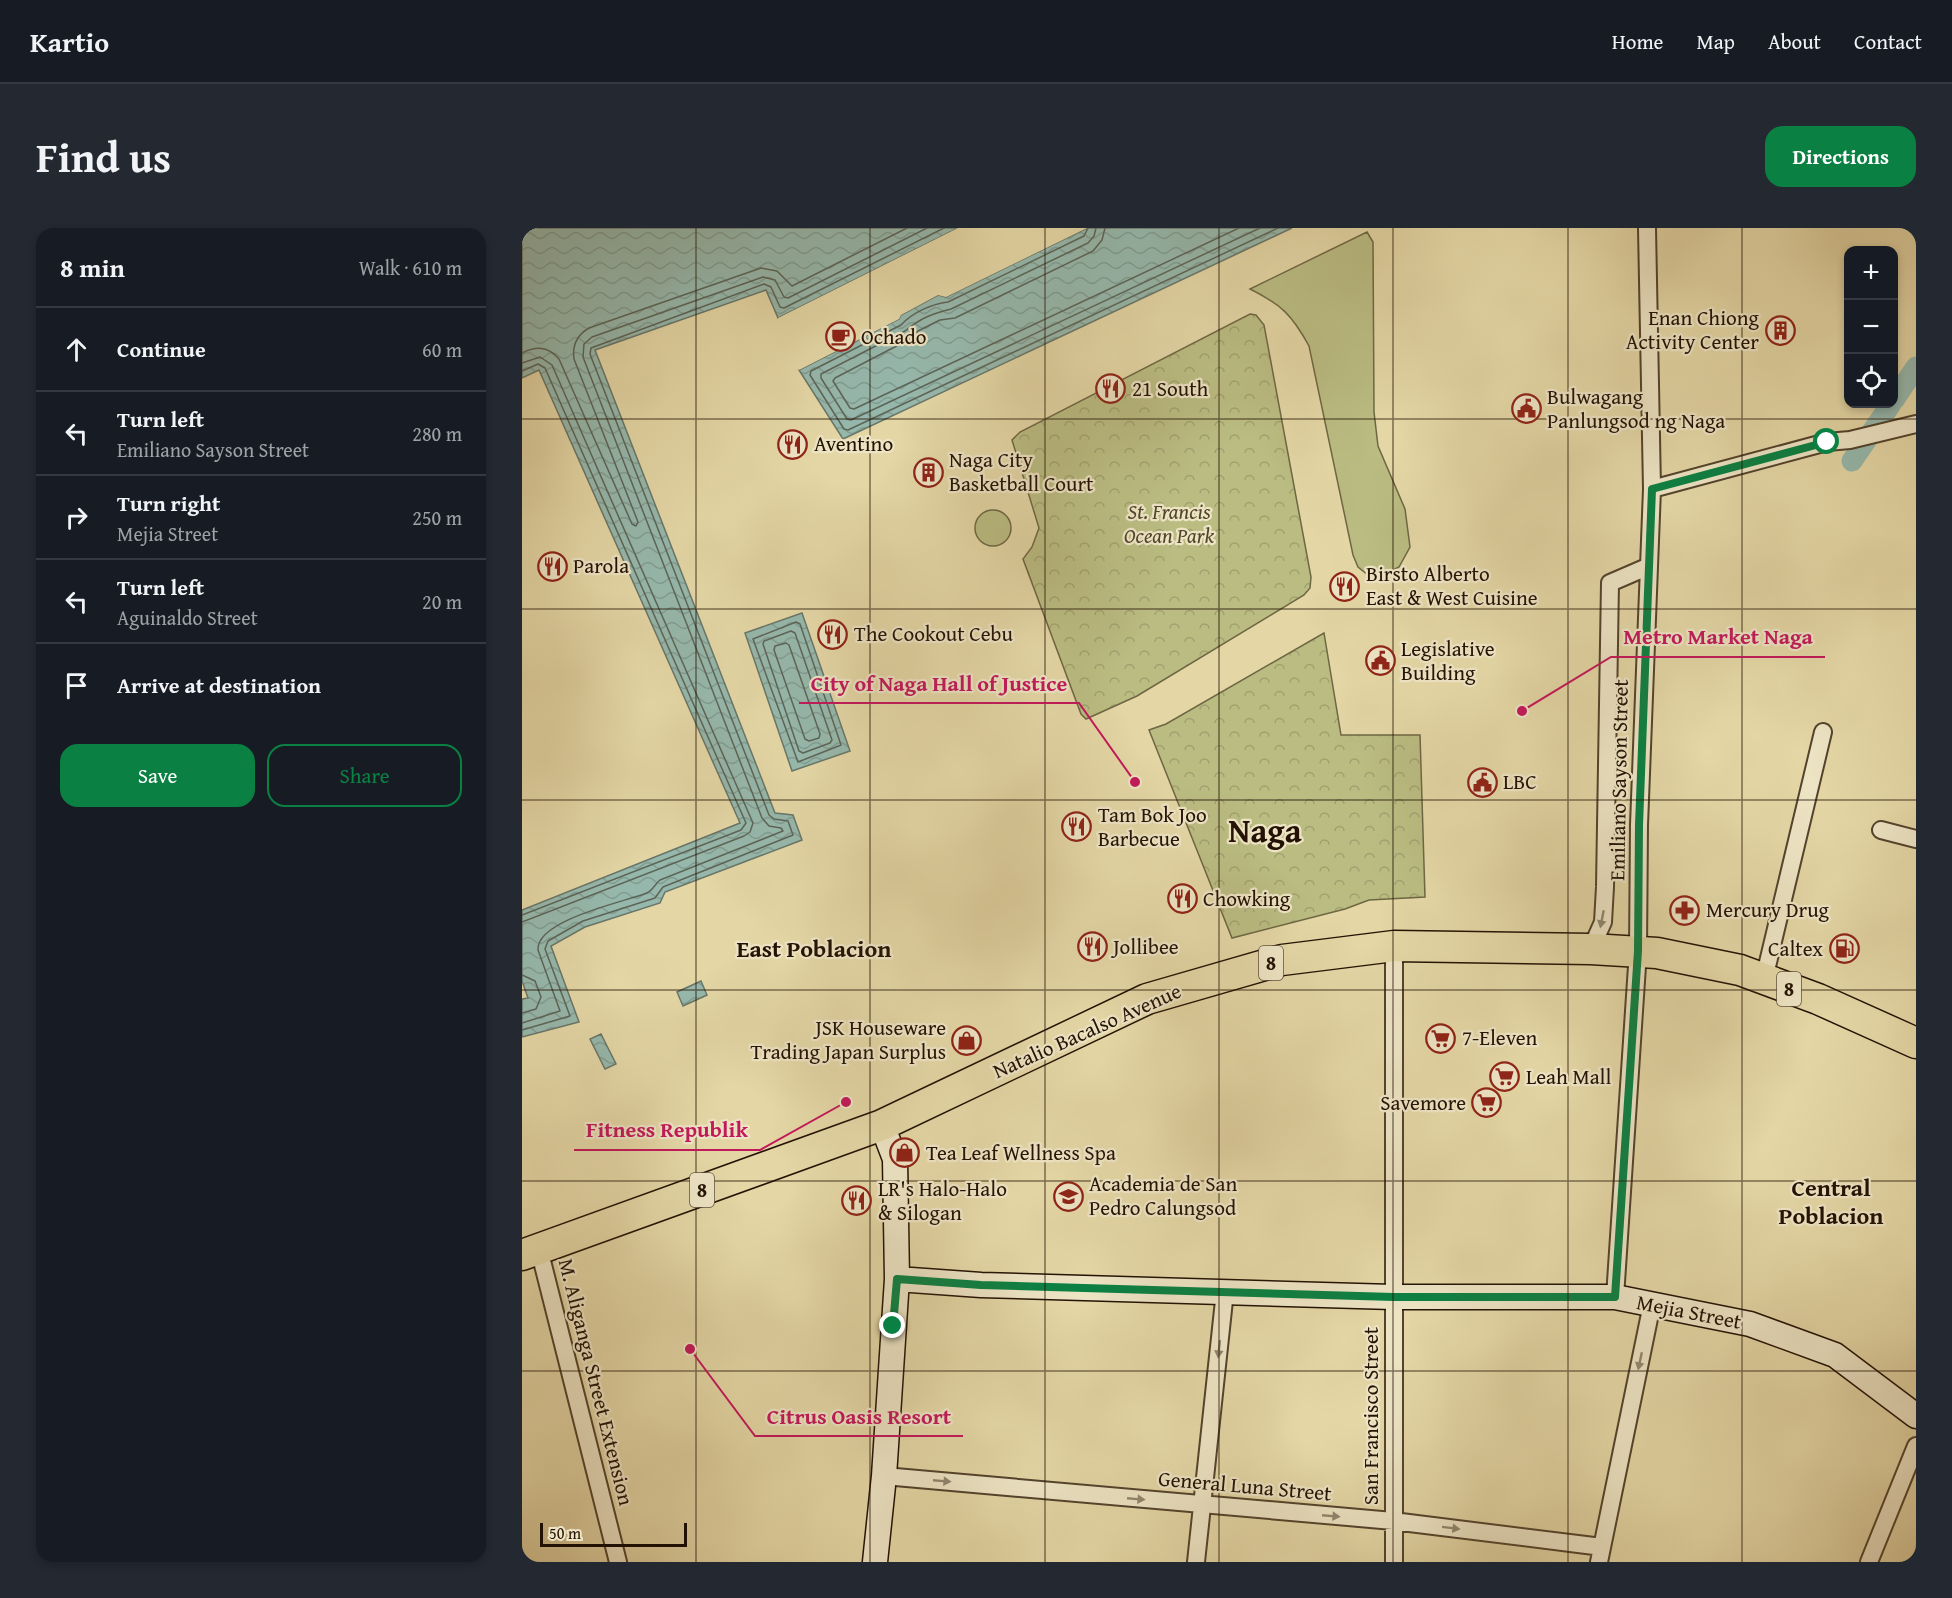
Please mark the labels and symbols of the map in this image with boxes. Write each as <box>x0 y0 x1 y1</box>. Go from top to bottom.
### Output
place label: Enan Chiong Activity Center <box>1626 302 1760 357</box>
building icon: Enan Chiong Activity Center <box>1764 314 1796 346</box>
cafe icon: Ochado <box>824 321 856 353</box>
place label: Ochado <box>861 321 926 352</box>
restaurant icon: 21 South <box>1095 373 1127 405</box>
place label: 21 South <box>1132 373 1209 404</box>
place label: Bulwagang Panlungsod ng Naga <box>1547 381 1725 436</box>
public building icon: Bulwagang Panlungsod ng Naga <box>1510 393 1542 425</box>
restaurant icon: Aventino <box>777 428 809 460</box>
place label: Aventino <box>814 428 893 459</box>
route start <box>1813 428 1839 454</box>
place label: Naga City Basketball Court <box>949 444 1094 499</box>
building icon: Naga City Basketball Court <box>912 456 944 488</box>
park label: St. Francis Ocean Park <box>1124 496 1215 551</box>
restaurant icon: Parola <box>536 550 568 582</box>
place label: Parola <box>573 550 629 581</box>
place label: Birsto Alberto East & West Cuisine <box>1366 558 1538 613</box>
restaurant icon: Birsto Alberto East & West Cuisine <box>1329 570 1361 602</box>
callout: Metro Market Naga <box>1611 617 1825 657</box>
restaurant icon: The Cookout Cebu <box>817 618 849 650</box>
place label: The Cookout Cebu <box>854 618 1013 649</box>
text: Metro Market Naga <box>1623 620 1814 652</box>
place label: Legislative Building <box>1401 633 1495 688</box>
public building icon: Legislative Building <box>1364 645 1396 677</box>
callout: City of Naga Hall of Justice <box>799 663 1079 703</box>
text: City of Naga Hall of Justice <box>811 667 1068 699</box>
street label: Emiliano Sayson Street <box>1601 678 1636 881</box>
public building icon: LBC <box>1466 766 1498 798</box>
place label: LBC <box>1503 766 1537 797</box>
place label: Tam Bok Joo Barbecue <box>1098 799 1207 854</box>
district label: Naga <box>1228 806 1302 854</box>
restaurant icon: Tam Bok Joo Barbecue <box>1061 811 1093 843</box>
restaurant icon: Chowking <box>1166 883 1198 915</box>
place label: Chowking <box>1203 883 1291 914</box>
pharmacy icon: Mercury Drug <box>1669 894 1701 926</box>
place label: Mercury Drug <box>1706 894 1830 925</box>
one-way arrow <box>1597 910 1606 929</box>
district label: East Poblacion <box>737 931 891 966</box>
restaurant icon: Jollibee <box>1076 931 1108 963</box>
place label: Jollibee <box>1110 931 1179 962</box>
place label: Caltex <box>1768 933 1823 964</box>
fuel station icon: Caltex <box>1828 933 1860 965</box>
road number: 8 <box>1259 946 1283 980</box>
road number: 8 <box>1777 972 1801 1006</box>
street label: Natalio Bacalso Avenue <box>988 975 1186 1086</box>
place label: JSK Houseware Trading Japan Surplus <box>750 1012 946 1067</box>
supermarket icon: 7-Eleven <box>1425 1022 1457 1054</box>
place label: 7-Eleven <box>1462 1022 1538 1053</box>
shop icon: JSK Houseware Trading Japan Surplus <box>951 1024 983 1056</box>
supermarket icon: Leah Mall <box>1489 1061 1521 1093</box>
place label: Leah Mall <box>1526 1061 1611 1092</box>
place label: Savemore <box>1380 1087 1466 1118</box>
supermarket icon: Savemore <box>1471 1087 1503 1119</box>
callout: Fitness Republik <box>574 1110 760 1150</box>
text: Fitness Republik <box>586 1113 748 1145</box>
shop icon: Tea Leaf Wellness Spa <box>889 1137 921 1169</box>
place label: Tea Leaf Wellness Spa <box>926 1137 1116 1168</box>
place label: Academia de San Pedro Calungsod <box>1089 1168 1238 1223</box>
district label: Central Poblacion <box>1778 1170 1884 1233</box>
road number: 8 <box>690 1173 714 1207</box>
place label: LR's Halo-Halo & Silogan <box>878 1173 1007 1228</box>
school or university icon: Academia de San Pedro Calungsod <box>1052 1180 1084 1212</box>
restaurant icon: LR's Halo-Halo & Silogan <box>841 1185 873 1217</box>
street label: M. Aliganga Street Extension <box>551 1255 642 1509</box>
street label: Mejia Street <box>1634 1286 1745 1337</box>
route end <box>879 1312 905 1338</box>
street label: San Francisco Street <box>1355 1326 1386 1505</box>
one-way arrow <box>1214 1340 1223 1359</box>
one-way arrow <box>1635 1352 1644 1371</box>
callout: Citrus Oasis Resort <box>755 1396 963 1436</box>
text: Citrus Oasis Resort <box>767 1400 952 1432</box>
street label: General Luna Street <box>1157 1462 1334 1509</box>
one-way arrow <box>933 1476 952 1486</box>
one-way arrow <box>1127 1494 1146 1504</box>
one-way arrow <box>1321 1511 1340 1520</box>
scale bar <box>540 1520 687 1548</box>
one-way arrow <box>1442 1523 1461 1533</box>

